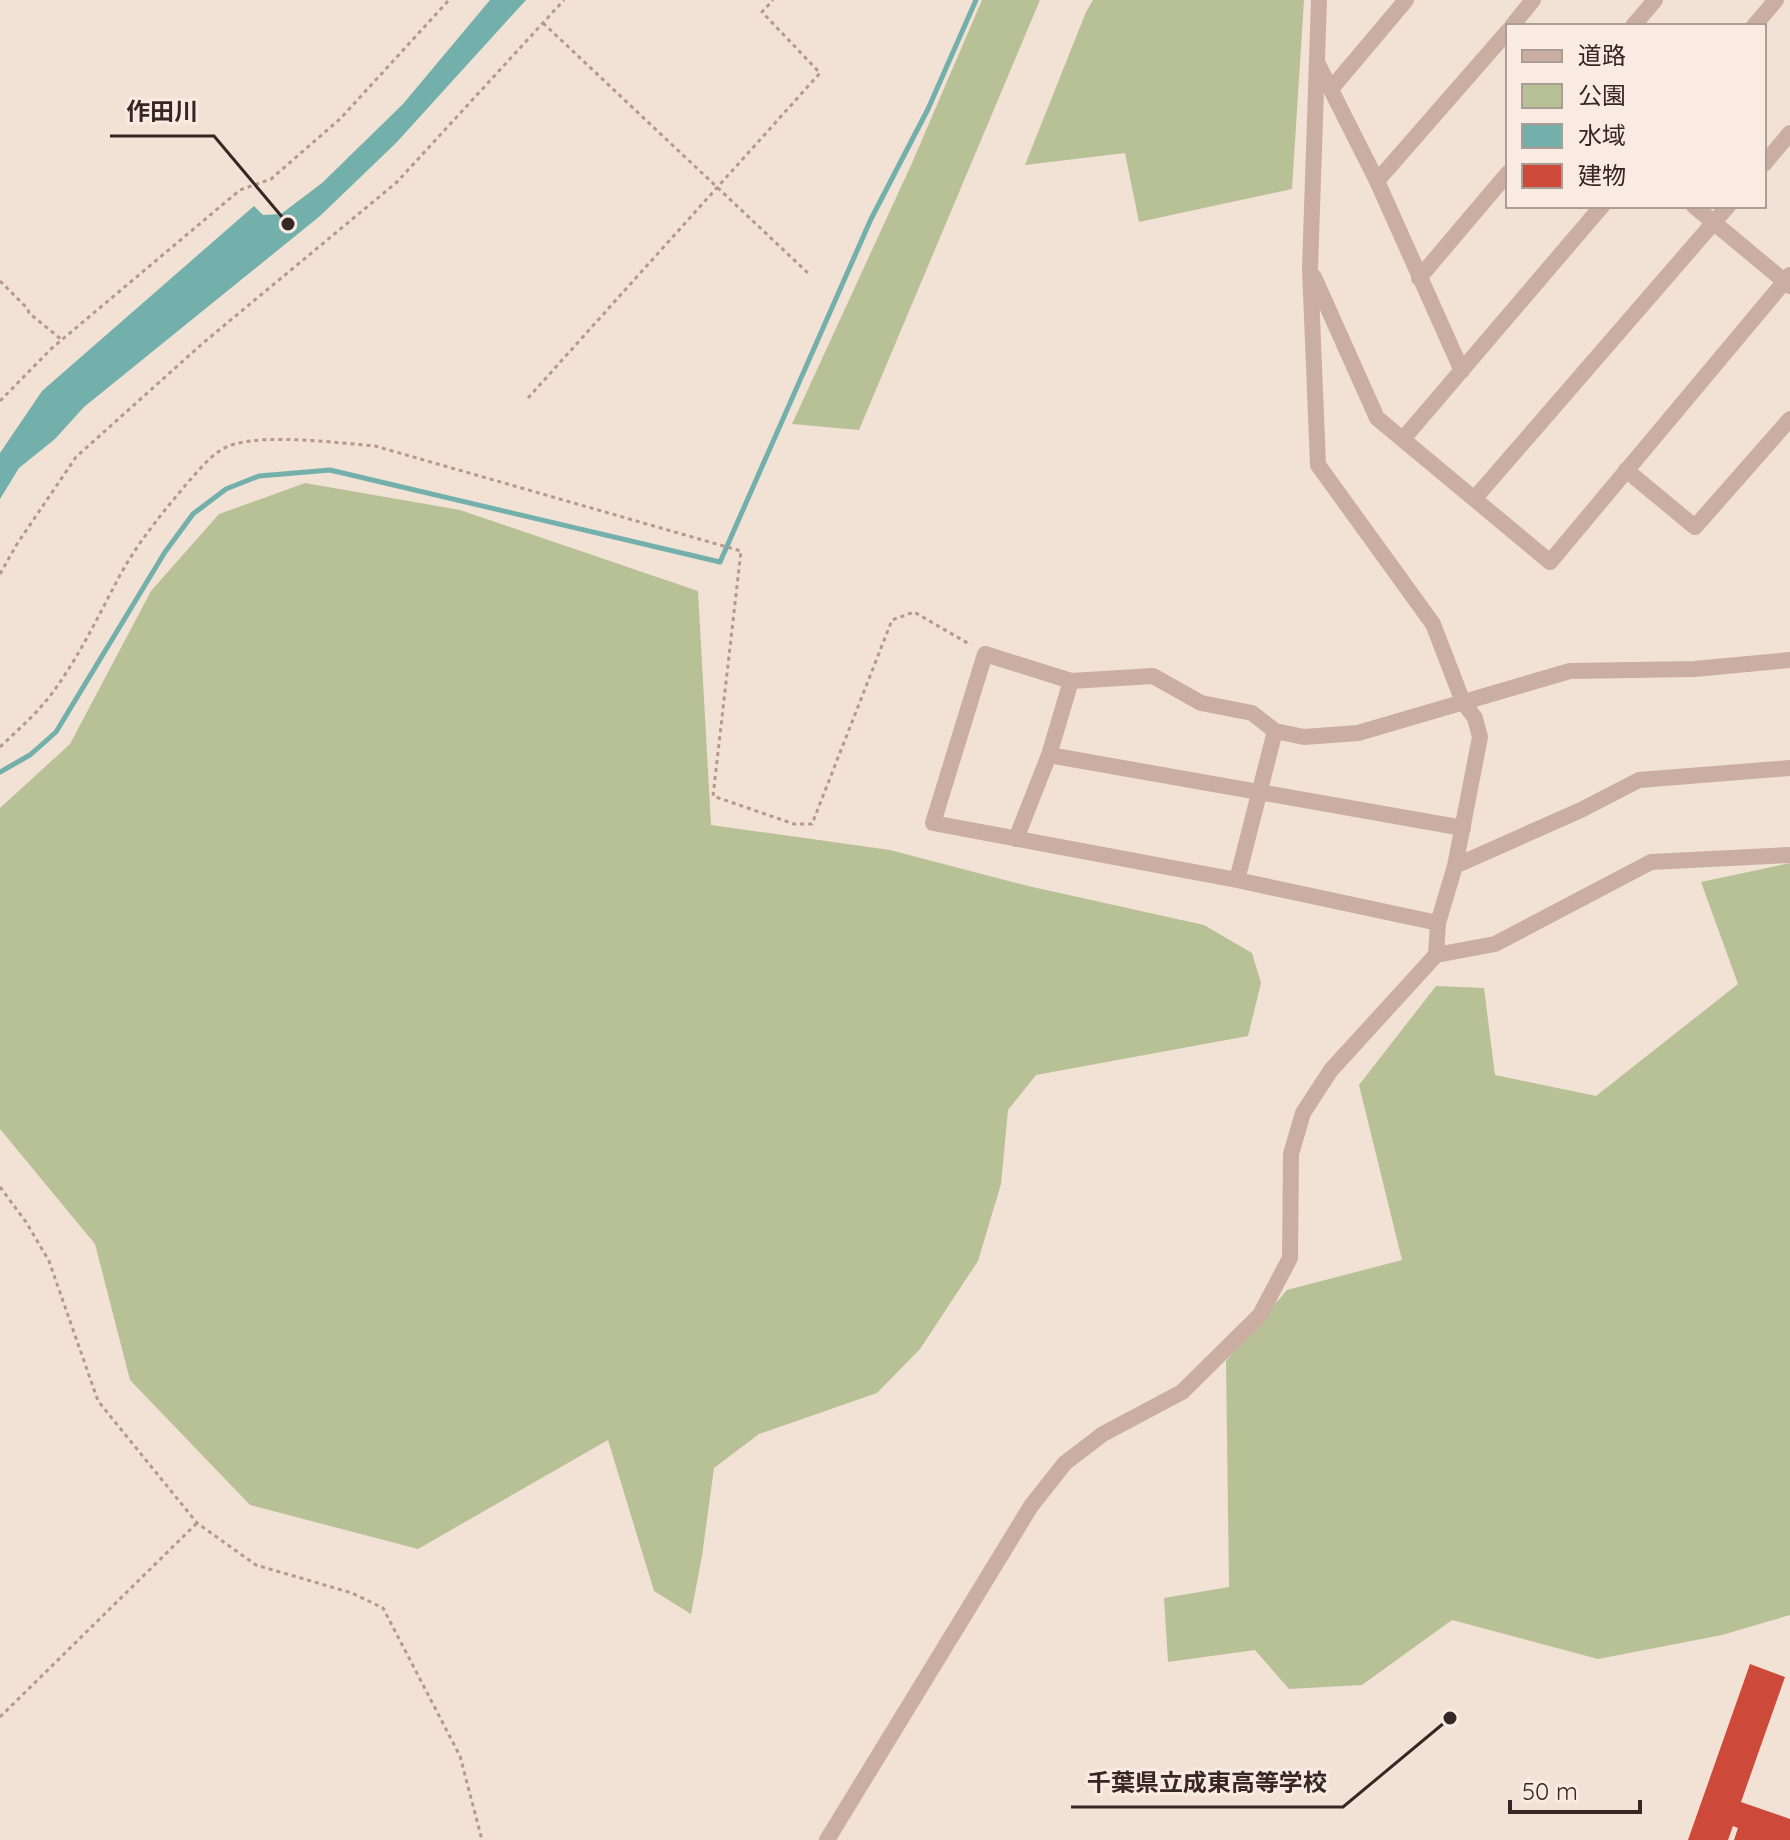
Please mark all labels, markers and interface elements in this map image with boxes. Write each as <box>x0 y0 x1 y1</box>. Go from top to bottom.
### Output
legend <box>1506 24 1766 208</box>
text: 道路 <box>1578 40 1626 70</box>
text: 公園 <box>1578 80 1626 110</box>
callout: 作田川 <box>110 88 214 136</box>
text: 作田川 <box>126 96 198 126</box>
text: 水域 <box>1578 120 1626 150</box>
text: 建物 <box>1578 160 1626 190</box>
callout: 千葉県立成東高等学校 <box>1071 1759 1343 1807</box>
scale bar <box>1510 1764 1640 1814</box>
text: 千葉県立成東高等学校 <box>1087 1767 1327 1797</box>
text: 50 m <box>1522 1776 1578 1806</box>

